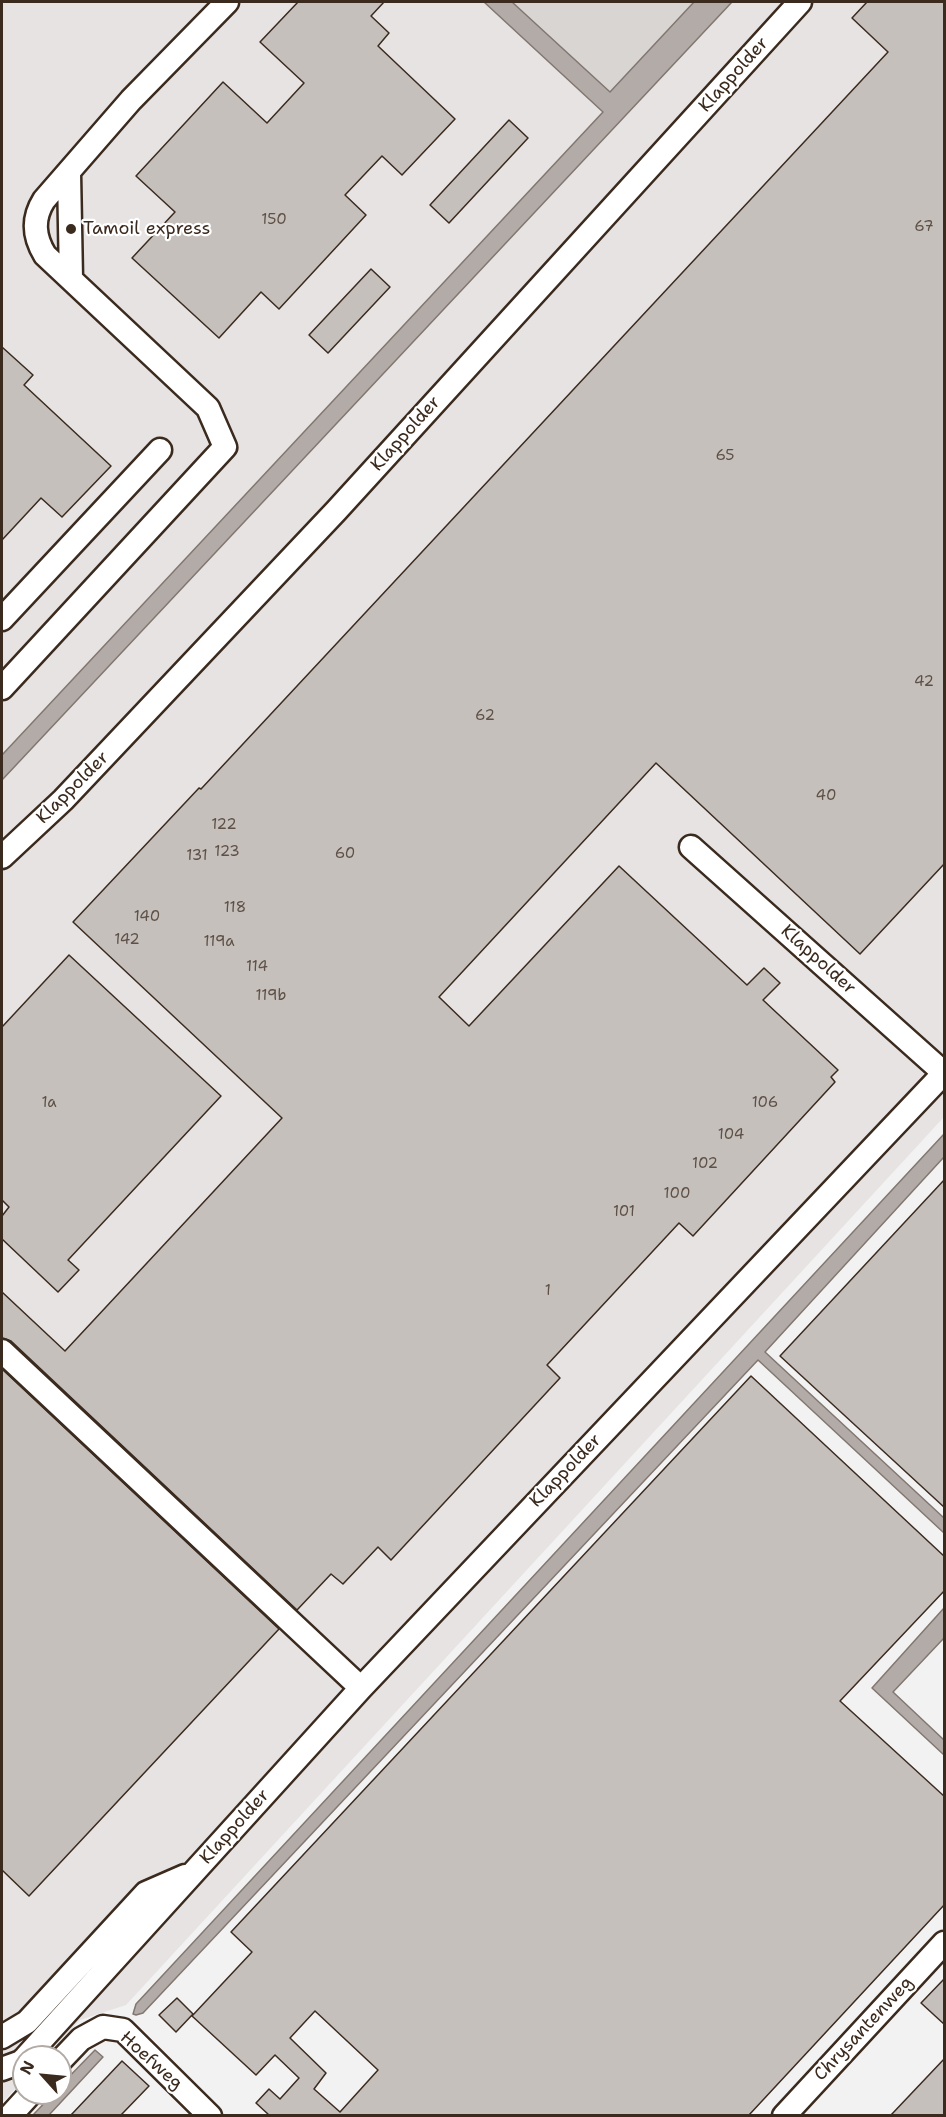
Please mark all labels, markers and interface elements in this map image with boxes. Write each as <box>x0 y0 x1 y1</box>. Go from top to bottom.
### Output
street label: Klappolder <box>695 33 773 117</box>
house number: 150 <box>261 211 287 229</box>
place label: Tamoil express <box>83 218 210 240</box>
house number: 67 <box>914 218 934 236</box>
marker: Tamoil express <box>64 222 78 236</box>
street label: Klappolder <box>367 392 445 476</box>
house number: 65 <box>715 447 735 465</box>
house number: 42 <box>914 673 934 691</box>
house number: 62 <box>475 707 495 725</box>
street label: Klappolder <box>32 747 114 829</box>
house number: 40 <box>816 787 836 805</box>
house number: 122 <box>211 816 237 834</box>
house number: 123 <box>214 843 240 861</box>
house number: 60 <box>335 845 355 863</box>
house number: 131 <box>186 847 208 865</box>
house number: 118 <box>224 899 246 917</box>
house number: 140 <box>134 908 160 926</box>
street label: Klappolder <box>776 921 860 999</box>
house number: 142 <box>114 931 140 949</box>
house number: 119a <box>204 933 234 951</box>
house number: 114 <box>246 958 268 976</box>
house number: 119b <box>256 987 286 1005</box>
house number: 1a <box>41 1094 57 1112</box>
house number: 106 <box>752 1094 778 1112</box>
house number: 104 <box>718 1126 744 1144</box>
house number: 102 <box>692 1155 718 1173</box>
house number: 100 <box>664 1185 690 1203</box>
house number: 101 <box>613 1203 635 1221</box>
house number: 1 <box>545 1282 551 1300</box>
street label: Klappolder <box>526 1430 606 1512</box>
street label: Klappolder <box>196 1785 274 1869</box>
street label: Chrysantenweg <box>810 1972 918 2086</box>
street label: Hoefweg <box>115 2027 187 2095</box>
north arrow <box>12 2045 72 2105</box>
text: N <box>15 2057 40 2078</box>

